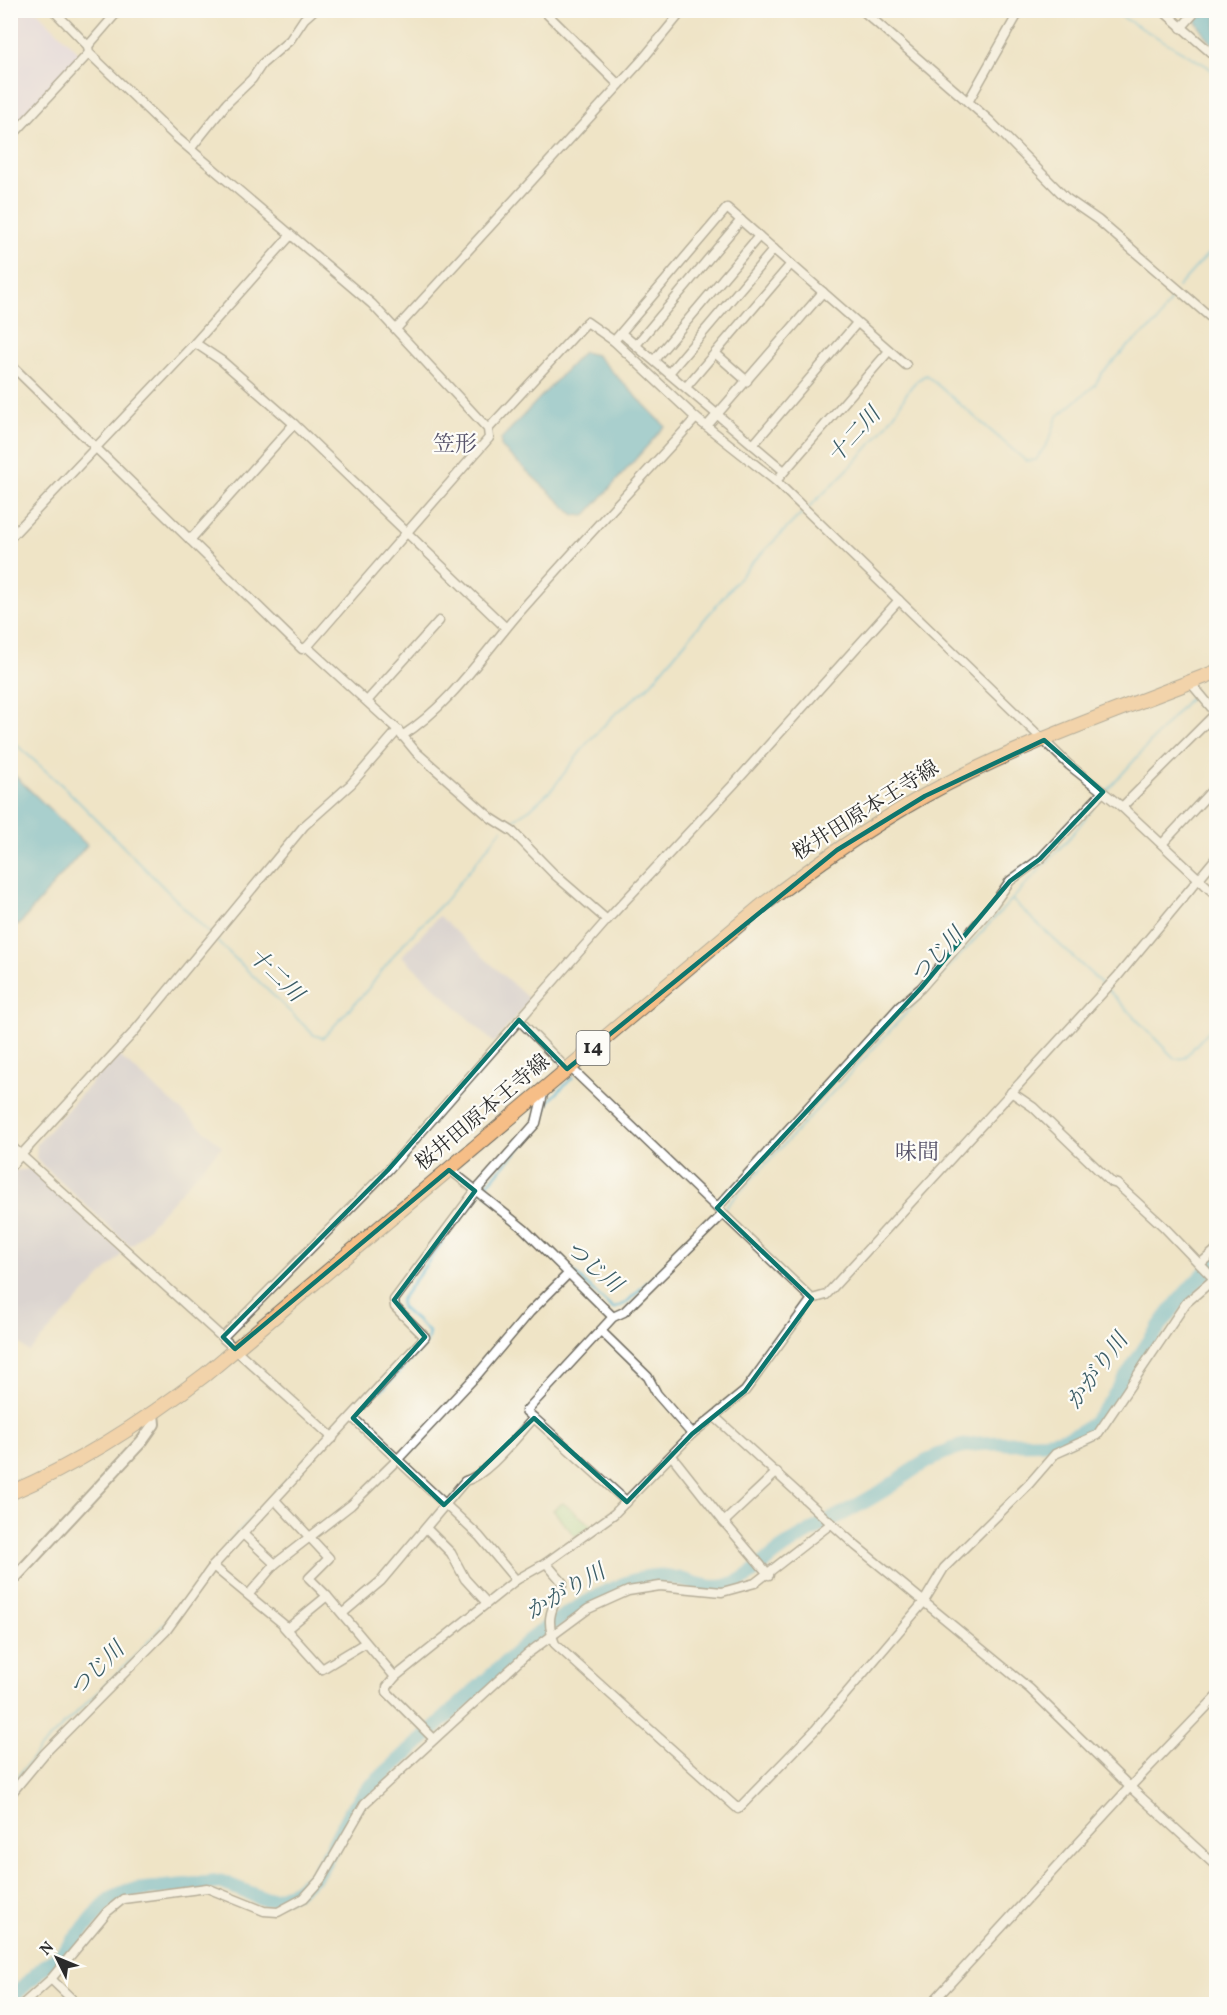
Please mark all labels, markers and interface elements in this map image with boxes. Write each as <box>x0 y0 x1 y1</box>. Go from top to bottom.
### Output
water label: 十二川 <box>821 400 890 471</box>
district label: 笠形 <box>433 430 477 461</box>
street label: 桜井田原本王寺線 <box>787 754 945 868</box>
water label: つじ川 <box>904 920 973 991</box>
water label: 十二川 <box>240 942 311 1011</box>
road number: 14 <box>576 1031 610 1065</box>
street label: 桜井田原本王寺線 <box>409 1048 557 1178</box>
district label: 味間 <box>895 1138 939 1169</box>
water label: つじ川 <box>558 1235 630 1302</box>
water label: かがり川 <box>1060 1326 1138 1417</box>
water label: かがり川 <box>520 1557 614 1628</box>
water label: つじ川 <box>64 1634 134 1704</box>
north arrow <box>27 1928 87 1988</box>
text: N <box>35 1937 60 1961</box>

